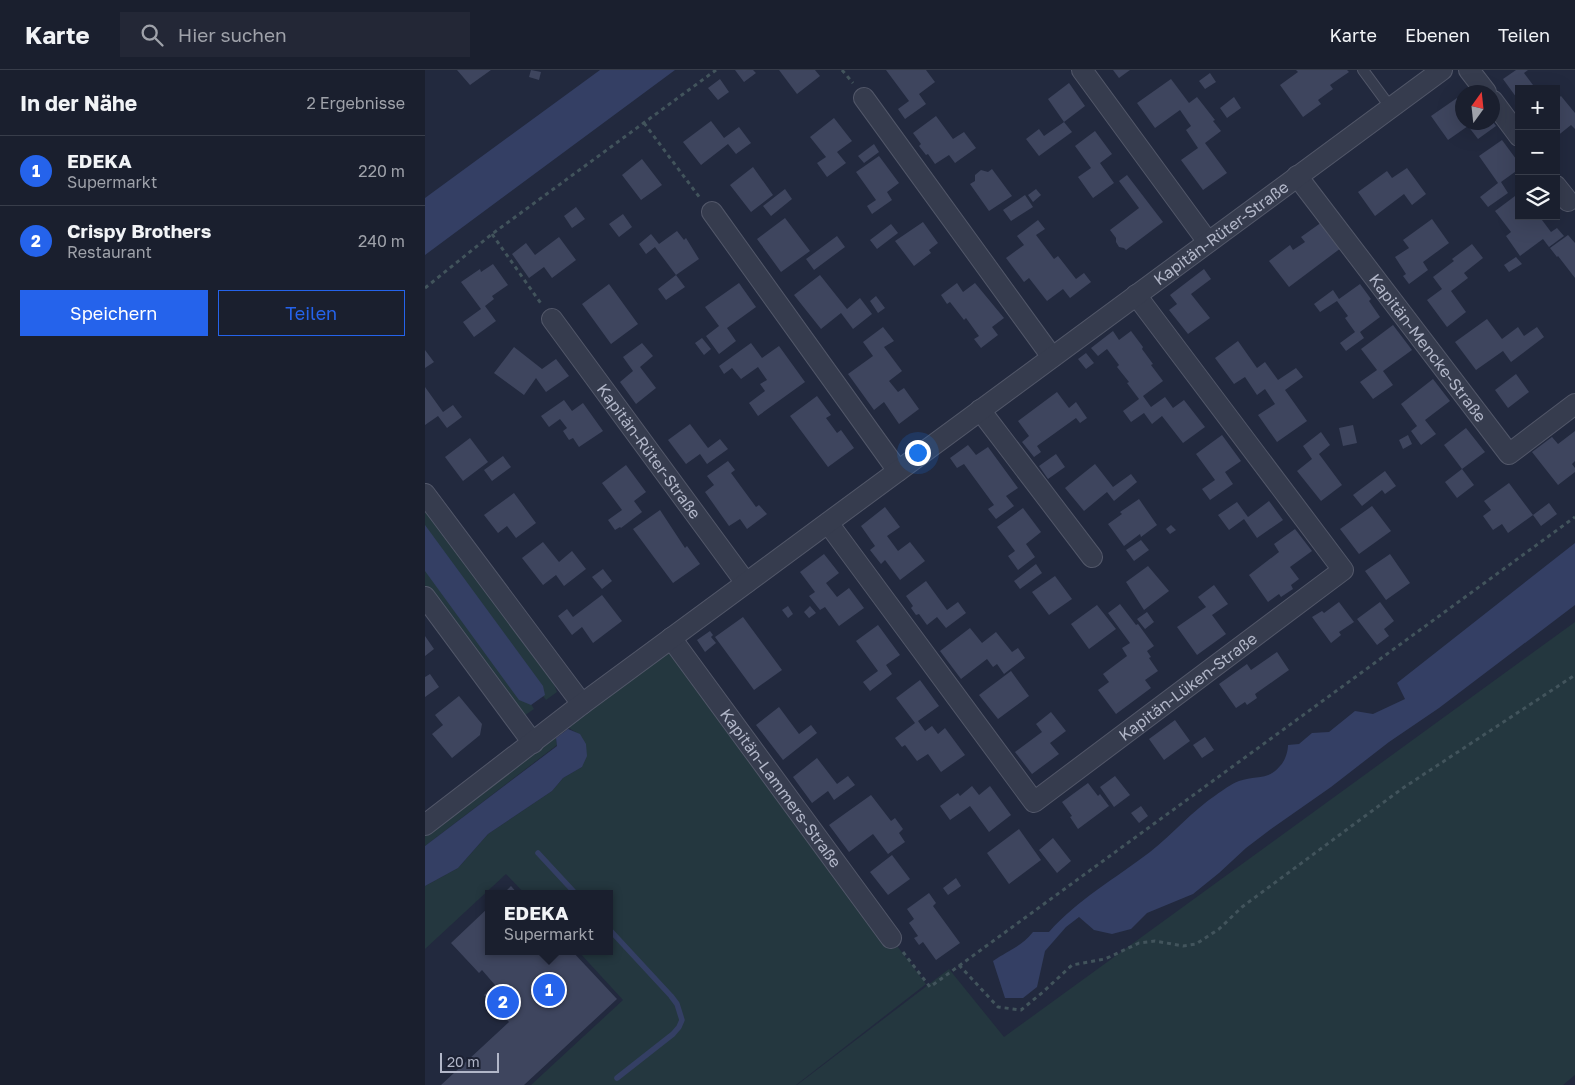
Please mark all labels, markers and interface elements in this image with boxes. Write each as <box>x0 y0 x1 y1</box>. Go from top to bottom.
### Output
search box <box>120 12 470 57</box>
text: Karte <box>25 20 90 49</box>
icon: search <box>138 21 166 49</box>
text: Hier suchen <box>178 23 287 46</box>
text: Karte <box>1330 24 1377 46</box>
text: Ebenen <box>1405 24 1470 46</box>
text: Teilen <box>1498 24 1550 46</box>
north arrow <box>1455 85 1500 130</box>
map controls <box>1515 85 1560 220</box>
button: + <box>1515 85 1560 130</box>
text: In der Nähe <box>20 90 137 116</box>
text: 2 Ergebnisse <box>307 93 405 113</box>
button: − <box>1515 130 1560 175</box>
text: EDEKA <box>67 149 132 172</box>
text: 1 <box>32 161 40 181</box>
text: 220 m <box>358 161 405 181</box>
text: Supermarkt <box>67 172 157 192</box>
button: layers <box>1515 175 1560 220</box>
street label: Kapitän-Rüter-Straße <box>1149 177 1292 289</box>
text: Crispy Brothers <box>67 219 211 242</box>
text: 2 <box>31 231 41 251</box>
text: 240 m <box>358 231 405 251</box>
text: Restaurant <box>67 242 152 262</box>
street label: Kapitän-Mencke-Straße <box>1365 270 1491 426</box>
button: Speichern <box>20 290 208 336</box>
button: Teilen <box>218 290 405 336</box>
street label: Kapitän-Rüter-Straße <box>593 380 705 523</box>
your location <box>905 440 931 466</box>
street label: Kapitän-Lüken-Straße <box>1115 628 1261 745</box>
street label: Kapitän-Lammers-Straße <box>716 705 846 871</box>
popup <box>485 890 613 955</box>
text: EDEKA <box>504 901 569 924</box>
text: Supermarkt <box>504 924 594 944</box>
pin: 1 <box>533 971 565 1009</box>
pin: 2 <box>487 983 519 1021</box>
scale bar <box>440 1050 499 1073</box>
text: 20 m <box>447 1053 480 1070</box>

